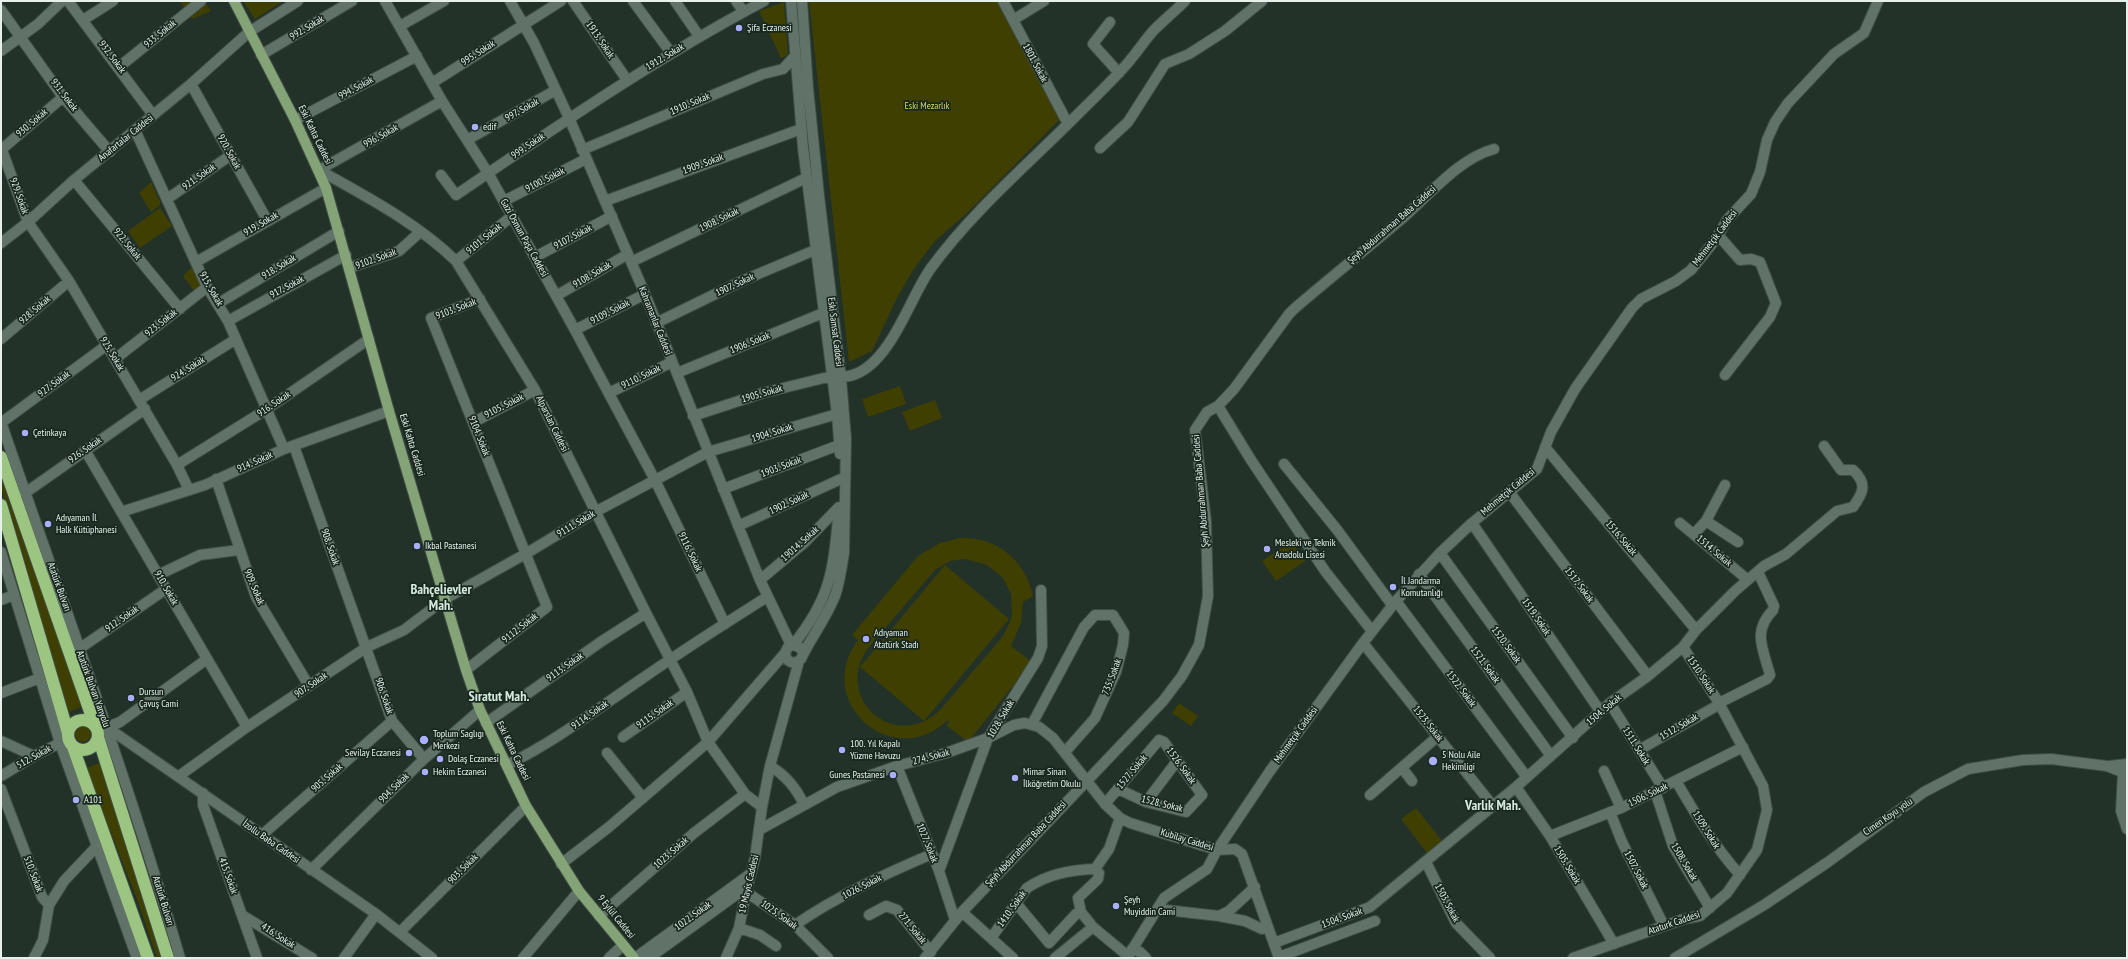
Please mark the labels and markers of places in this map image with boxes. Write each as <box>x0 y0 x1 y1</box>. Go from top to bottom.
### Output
place label: Şifa Eczanesi <box>747 22 792 34</box>
marker: Şifa Eczanesi <box>734 23 744 33</box>
place label: edif <box>483 121 496 133</box>
marker: edif <box>470 122 480 132</box>
place label: Çetinkaya <box>33 427 66 439</box>
marker: Çetinkaya <box>20 428 30 438</box>
place label: Adıyaman İl Halk Kütüphanesi <box>56 512 117 536</box>
marker: Adıyaman İl Halk Kütüphanesi <box>43 519 53 529</box>
place label: Mesleki ve Teknik Anadolu Lisesi <box>1275 537 1336 560</box>
place label: Ikbal Pastanesi <box>425 540 476 552</box>
marker: Ikbal Pastanesi <box>412 541 422 551</box>
marker: Mesleki ve Teknik Anadolu Lisesi <box>1262 544 1272 554</box>
place label: İl Jandarma Komutanlığı <box>1401 575 1443 598</box>
marker: İl Jandarma Komutanlığı <box>1388 582 1398 592</box>
place label: Adıyaman Atatürk Stadı <box>874 627 919 650</box>
marker: Adıyaman Atatürk Stadı <box>861 634 871 644</box>
place label: Dursun Çavuş Cami <box>139 686 178 710</box>
marker: Dursun Çavuş Cami <box>126 693 136 703</box>
place label: Toplum Saglıgı Merkezi <box>433 728 484 752</box>
marker: Toplum Saglıgı Merkezi <box>418 734 430 746</box>
place label: 100. Yıl Kapalı Yüzme Havuzu <box>850 738 900 762</box>
marker: 100. Yıl Kapalı Yüzme Havuzu <box>837 745 847 755</box>
place label: Sevilay Eczanesi <box>345 747 401 759</box>
marker: Sevilay Eczanesi <box>404 748 414 758</box>
place label: 5 Nolu Aile Hekimligi <box>1442 749 1480 772</box>
place label: Dolaş Eczanesi <box>448 753 499 765</box>
marker: Dolaş Eczanesi <box>435 754 445 764</box>
marker: 5 Nolu Aile Hekimligi <box>1427 755 1439 767</box>
place label: Hekim Eczanesi <box>433 766 487 778</box>
place label: Mimar Sinan İlköğretim Okulu <box>1023 766 1081 790</box>
marker: Hekim Eczanesi <box>420 767 430 777</box>
place label: Gunes Pastanesi <box>829 769 885 781</box>
marker: Gunes Pastanesi <box>888 770 898 780</box>
marker: Mimar Sinan İlköğretim Okulu <box>1010 773 1020 783</box>
place label: A101 <box>84 794 102 806</box>
marker: A101 <box>71 795 81 805</box>
place label: Şeyh Muyiddin Cami <box>1124 894 1175 918</box>
marker: Şeyh Muyiddin Cami <box>1111 901 1121 911</box>

